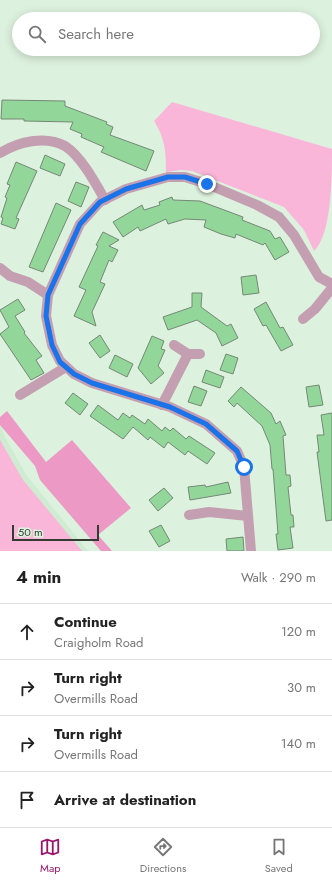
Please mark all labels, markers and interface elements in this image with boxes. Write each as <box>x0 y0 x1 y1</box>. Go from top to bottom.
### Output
search box <box>12 12 320 56</box>
icon: search <box>26 23 48 45</box>
text: Search here <box>58 23 134 45</box>
route end <box>198 175 216 193</box>
route start <box>235 458 253 476</box>
scale bar <box>12 523 99 542</box>
text: 50 m <box>18 524 43 540</box>
text: 4 min <box>16 565 61 589</box>
text: Walk · 290 m <box>241 568 316 587</box>
text: Continue <box>54 611 117 633</box>
icon: ahead <box>16 621 38 643</box>
text: 120 m <box>281 622 316 641</box>
text: Craigholm Road <box>54 633 143 652</box>
text: Turn right <box>54 667 122 689</box>
icon: right <box>16 677 38 699</box>
text: 30 m <box>287 678 316 697</box>
text: Overmills Road <box>54 689 138 708</box>
text: Turn right <box>54 723 122 745</box>
icon: right <box>16 733 38 755</box>
text: 140 m <box>281 734 316 753</box>
text: Overmills Road <box>54 745 138 764</box>
icon: arrive <box>16 789 38 811</box>
text: Arrive at destination <box>54 789 196 811</box>
tab: Map <box>39 836 61 876</box>
tab: Directions <box>140 836 186 876</box>
tab: Saved <box>265 836 293 876</box>

